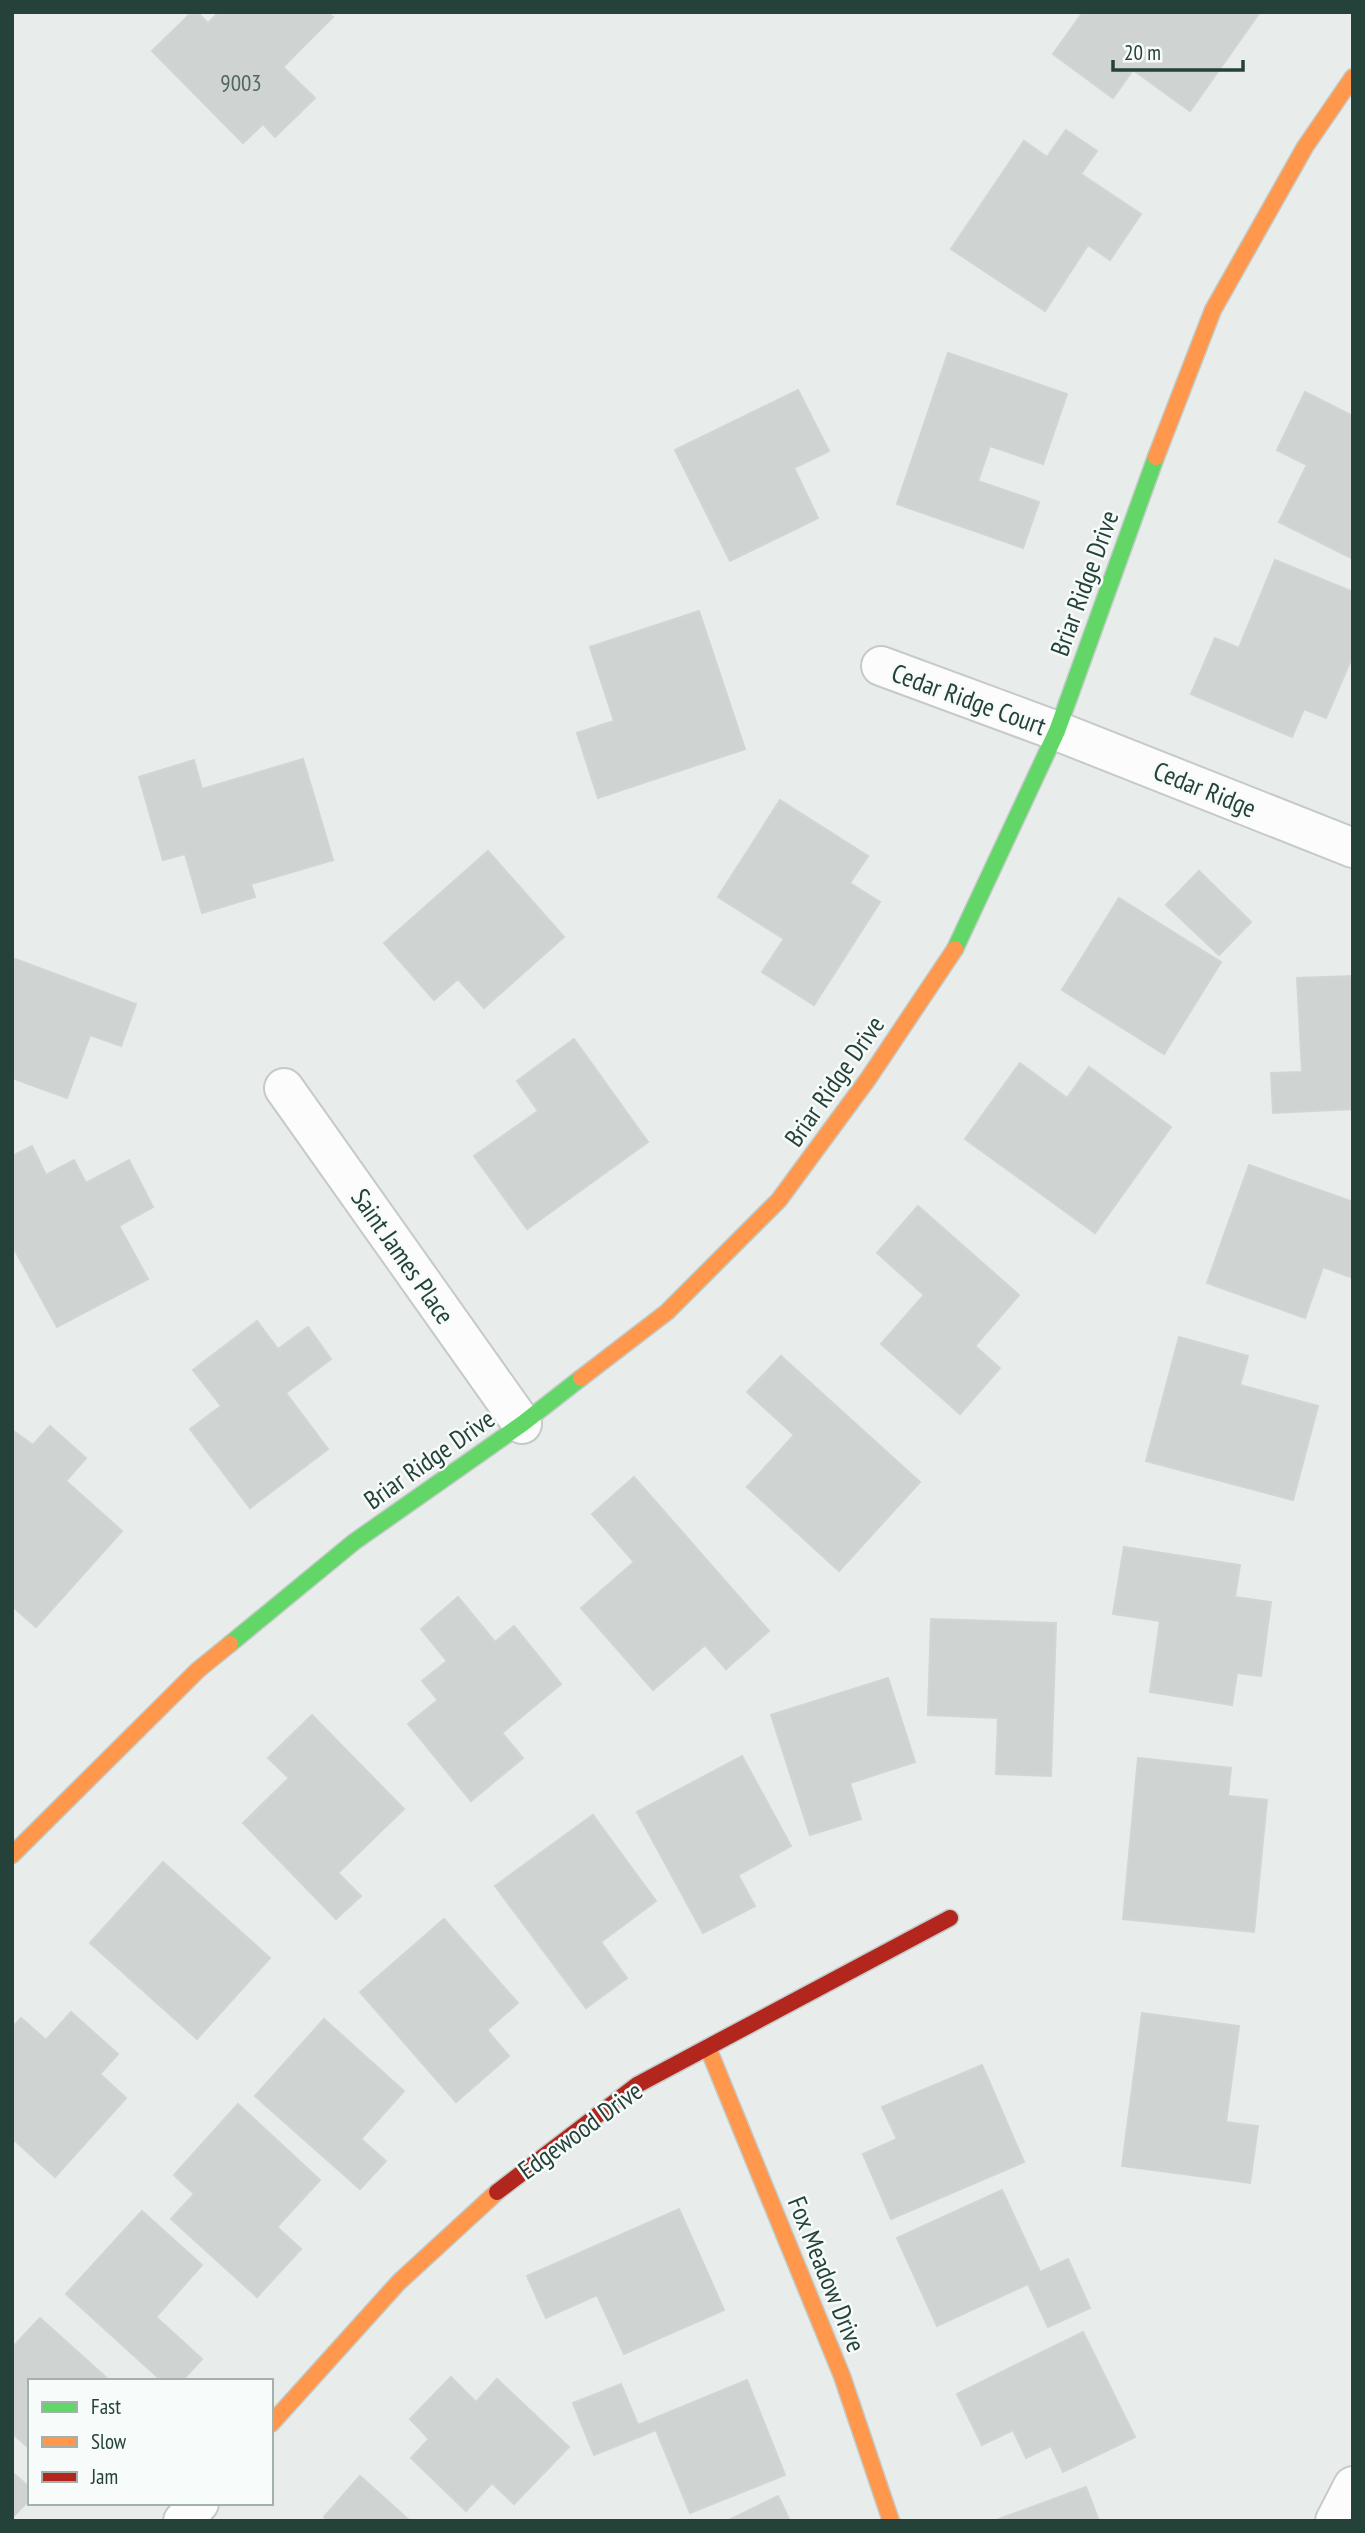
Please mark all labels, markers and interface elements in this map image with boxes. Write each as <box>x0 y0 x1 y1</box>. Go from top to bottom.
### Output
scale bar <box>1113 28 1242 72</box>
text: 20 m <box>1124 39 1161 66</box>
house number: 9003 <box>220 68 262 97</box>
street label: Briar Ridge Drive <box>1042 506 1126 660</box>
street label: Cedar Ridge Court <box>887 656 1051 742</box>
street label: Cedar Ridge <box>1149 754 1261 824</box>
street label: Briar Ridge Drive <box>777 1009 891 1153</box>
street label: Saint James Place <box>344 1182 462 1330</box>
street label: Briar Ridge Drive <box>357 1402 501 1516</box>
street label: Edgewood Drive <box>511 2074 649 2186</box>
street label: Fox Meadow Drive <box>781 2191 873 2357</box>
legend <box>28 2379 273 2505</box>
text: Fast <box>91 2393 121 2420</box>
text: Slow <box>91 2428 127 2455</box>
text: Jam <box>90 2463 118 2490</box>

